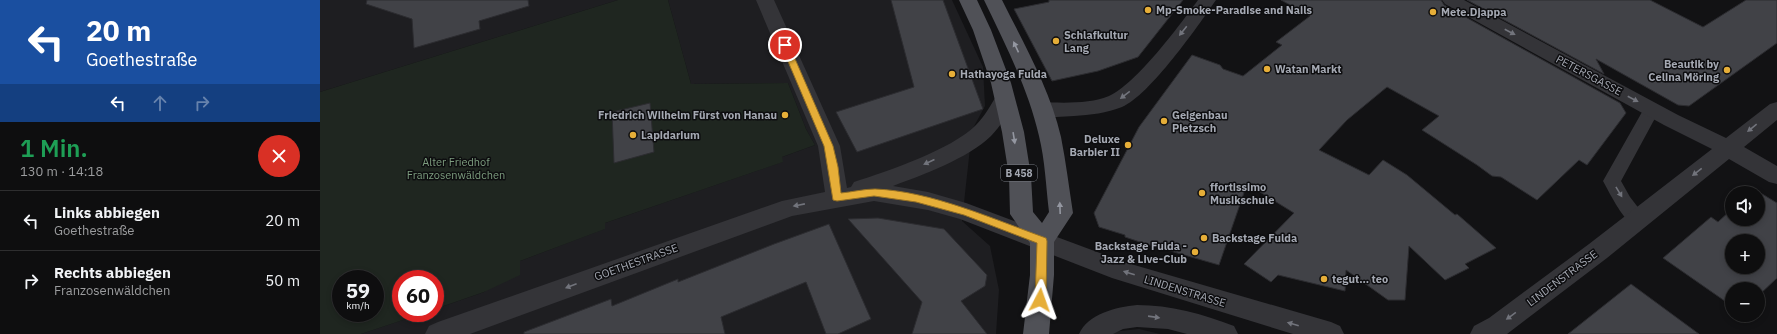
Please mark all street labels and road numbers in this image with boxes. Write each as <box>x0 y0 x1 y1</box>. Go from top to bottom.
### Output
street label: PETERSGASSE <box>1553 52 1625 98</box>
road number: B 458 <box>1001 165 1037 181</box>
street label: GOETHESTRASSE <box>592 240 680 284</box>
street label: LINDENSTRASSE <box>1524 247 1600 309</box>
street label: LINDENSTRASSE <box>1142 272 1228 310</box>

